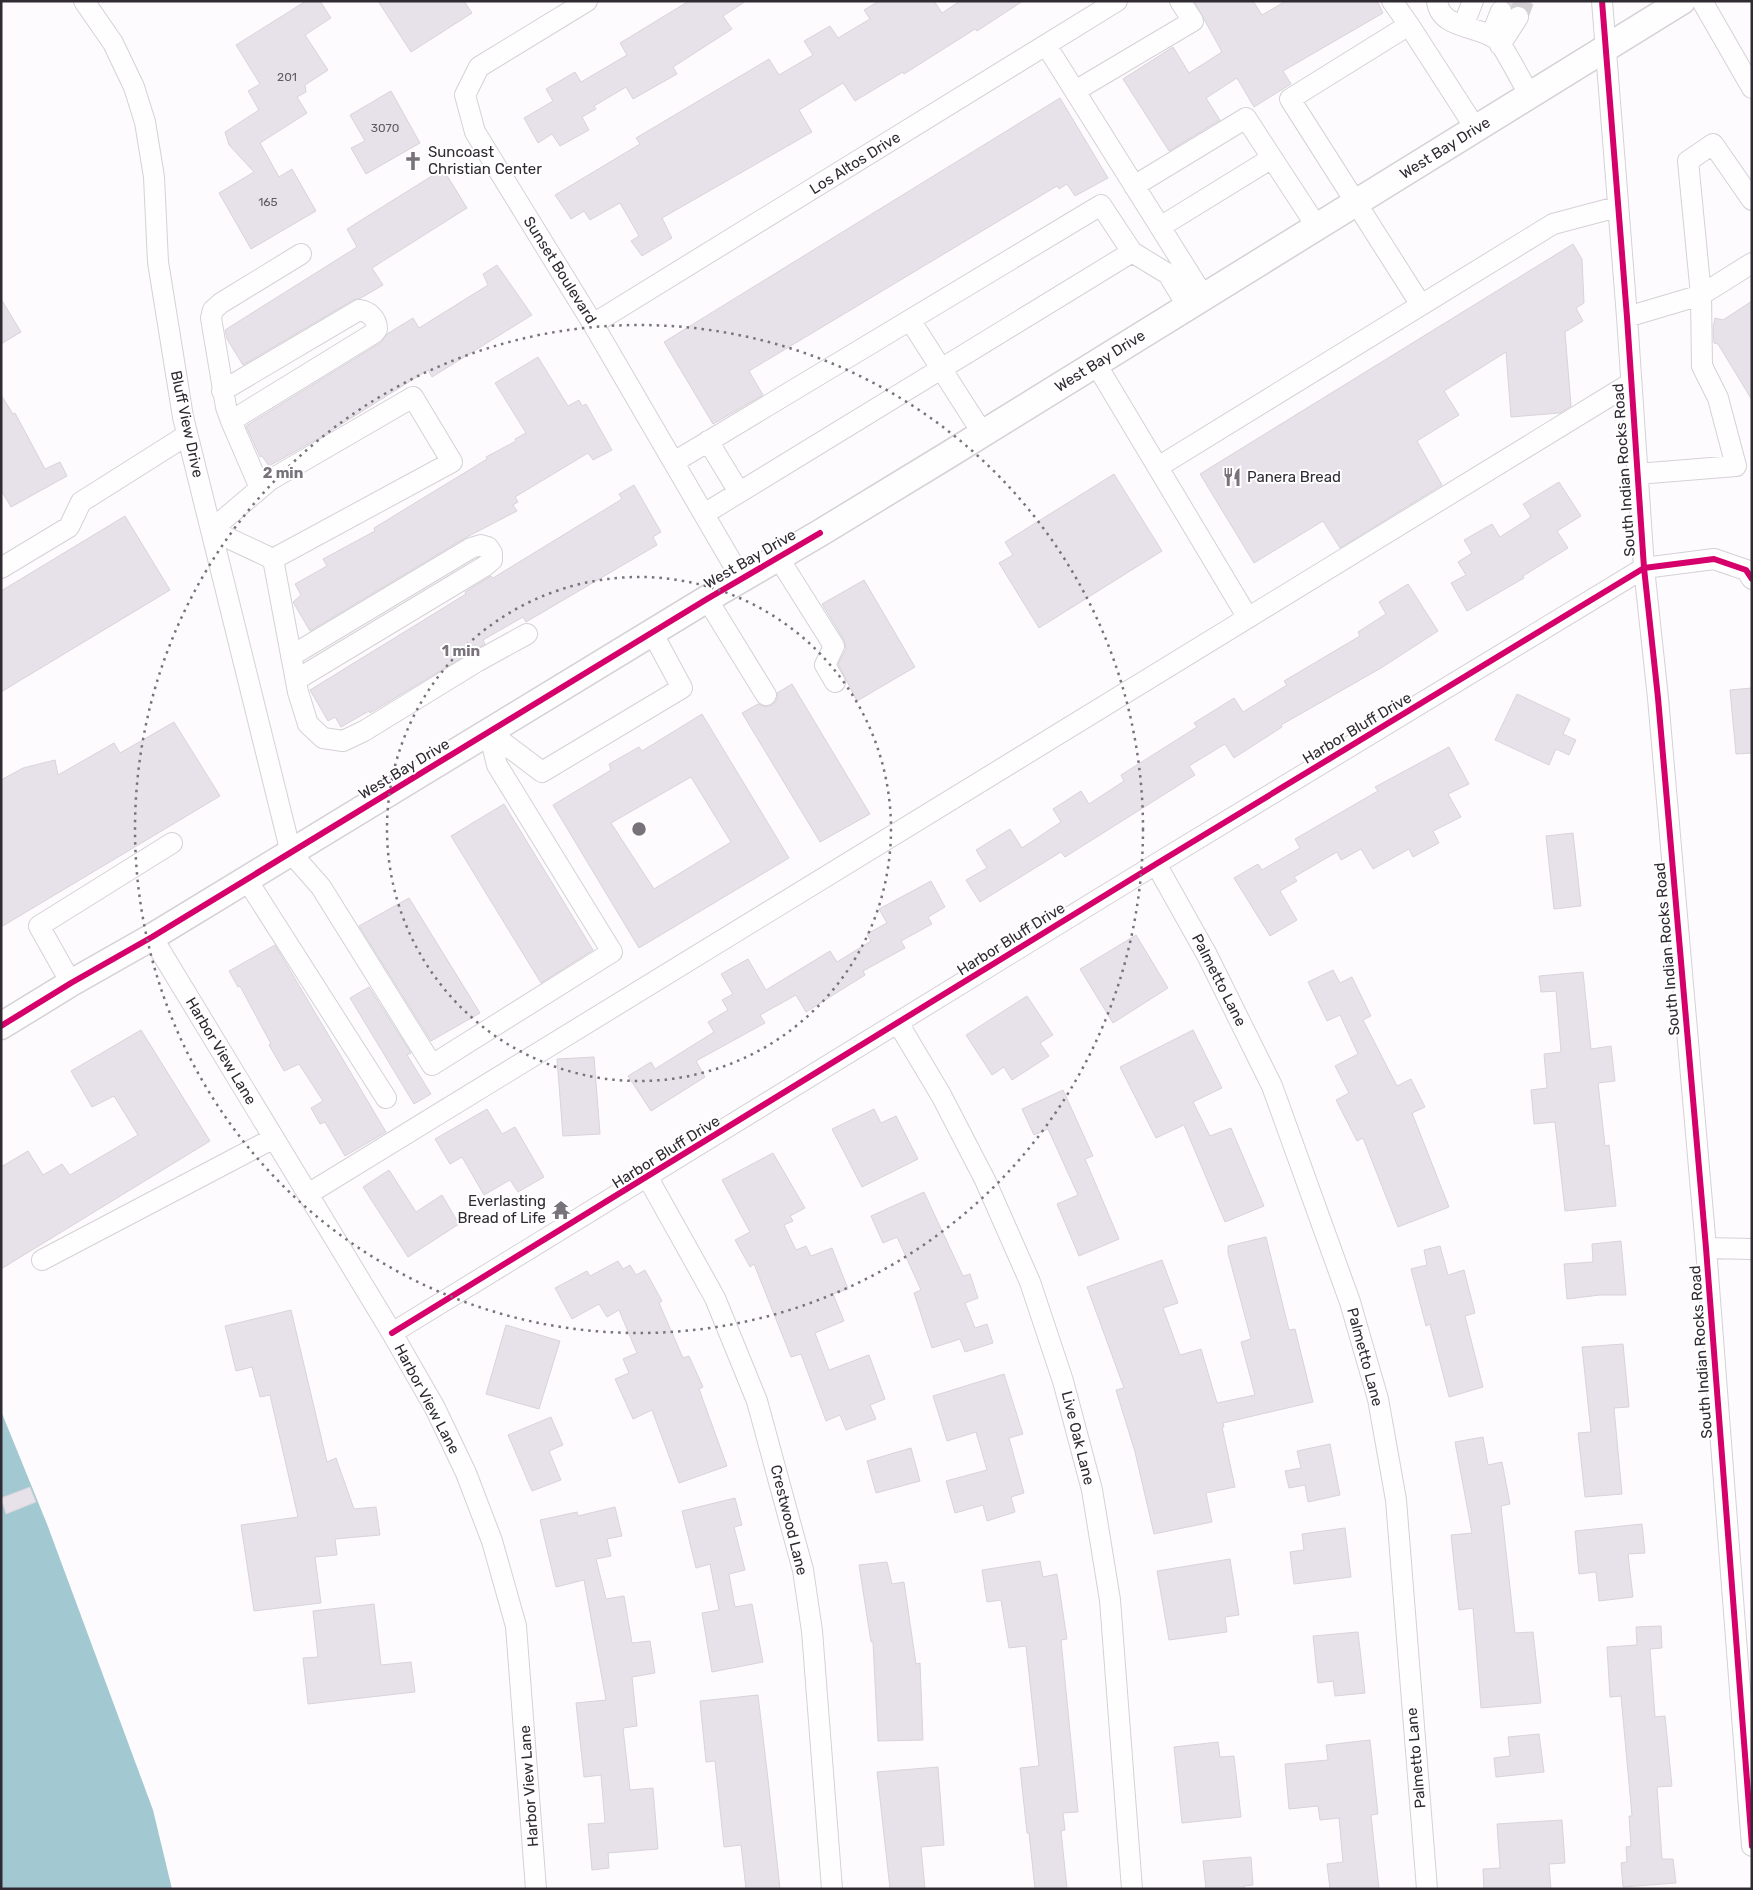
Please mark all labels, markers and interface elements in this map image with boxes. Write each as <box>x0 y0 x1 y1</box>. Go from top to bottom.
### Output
house number: 201 <box>277 70 297 84</box>
street label: West Bay Drive <box>1397 113 1493 183</box>
house number: 3070 <box>371 121 399 135</box>
street label: Los Altos Drive <box>806 128 904 198</box>
place label: Suncoast Christian Center <box>428 143 542 178</box>
church icon: Suncoast Christian Center <box>402 150 424 172</box>
house number: 165 <box>258 195 278 209</box>
street label: Sunset Boulevard <box>520 213 600 327</box>
street label: West Bay Drive <box>1052 326 1148 396</box>
street label: Bluff View Drive <box>167 369 207 479</box>
street label: South Indian Rocks Road <box>1609 383 1639 557</box>
text: 2 min <box>263 464 303 482</box>
restaurant icon: Panera Bread <box>1221 466 1243 488</box>
place label: Panera Bread <box>1247 468 1341 486</box>
street label: West Bay Drive <box>701 525 799 593</box>
text: 1 min <box>442 642 480 660</box>
street label: Harbor Bluff Drive <box>1299 688 1415 768</box>
street label: West Bay Drive <box>355 735 453 803</box>
centre of rings <box>630 820 648 838</box>
street label: South Indian Rocks Road <box>1650 862 1684 1036</box>
street label: Harbor Bluff Drive <box>954 899 1068 979</box>
street label: Palmetto Lane <box>1188 931 1250 1029</box>
street label: Harbor View Lane <box>182 994 260 1108</box>
street label: Harbor Bluff Drive <box>609 1112 723 1192</box>
place label: Everlasting Bread of Life <box>457 1192 546 1227</box>
temple icon: Everlasting Bread of Life <box>550 1199 572 1221</box>
street label: South Indian Rocks Road <box>1686 1265 1716 1439</box>
street label: Palmetto Lane <box>1343 1306 1387 1408</box>
street label: Harbor View Lane <box>390 1341 464 1457</box>
street label: Live Oak Lane <box>1058 1389 1098 1487</box>
street label: Crestwood Lane <box>767 1463 811 1577</box>
street label: Palmetto Lane <box>1403 1707 1429 1809</box>
street label: Harbor View Lane <box>516 1725 542 1847</box>

